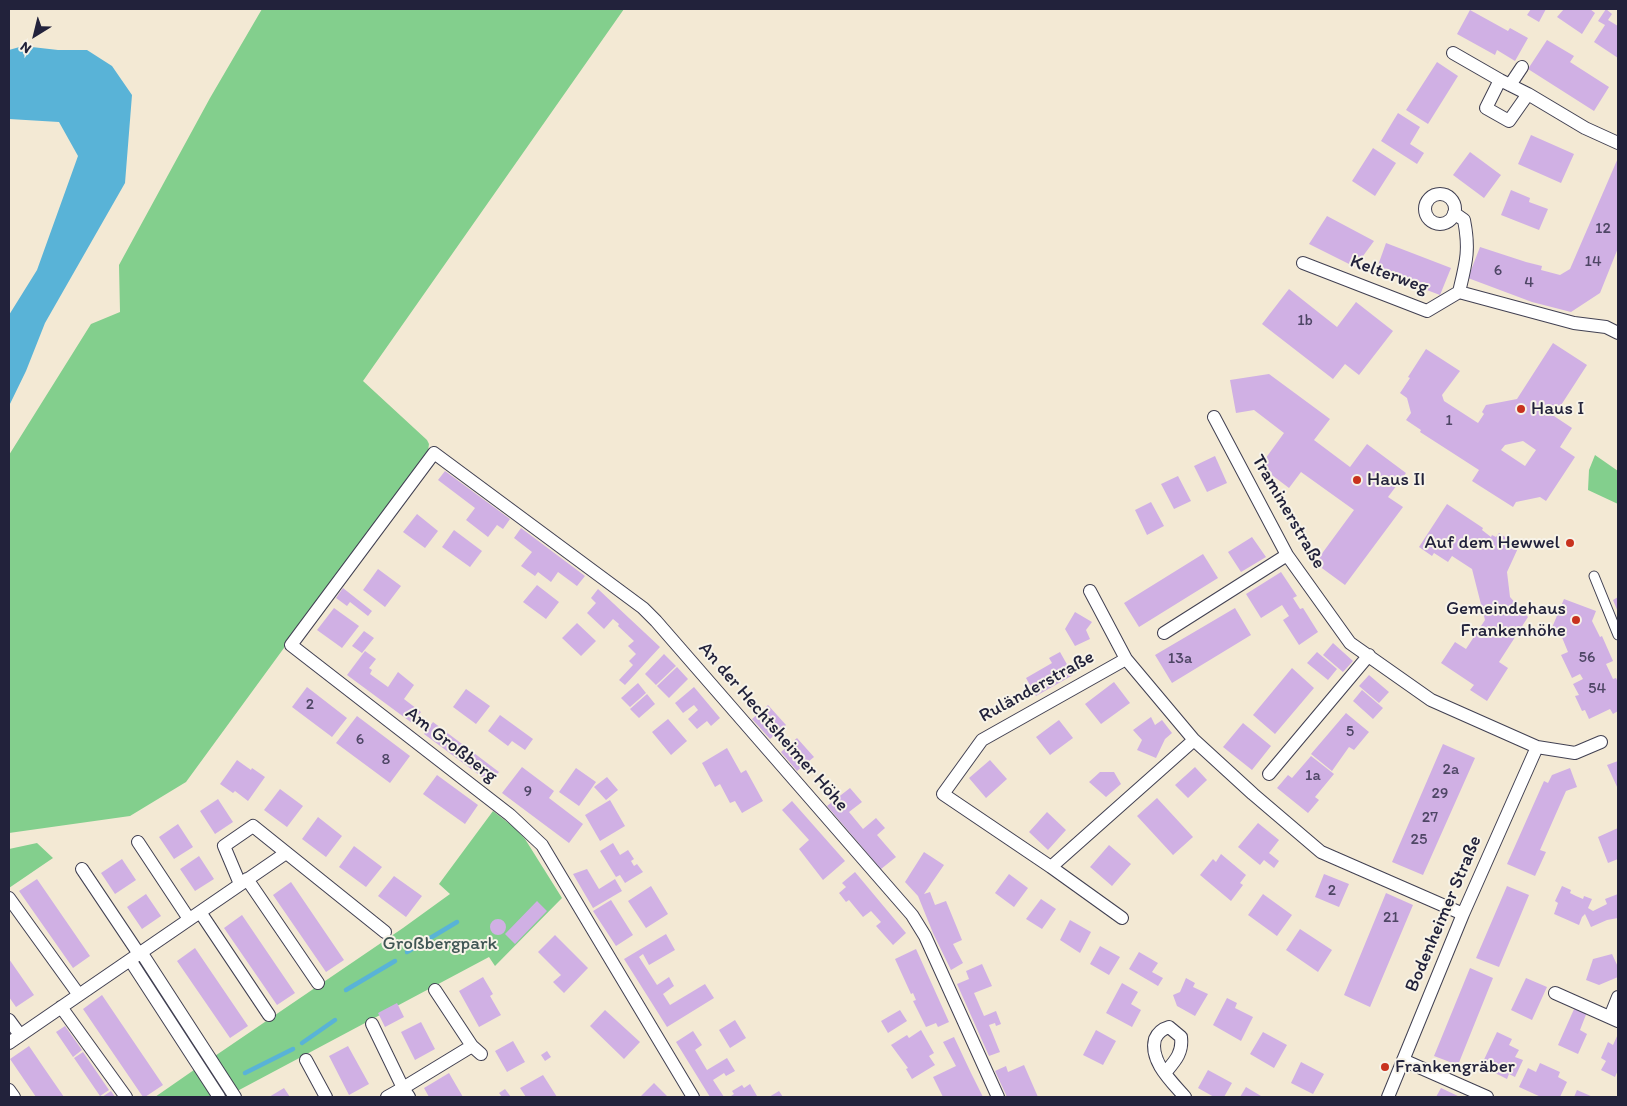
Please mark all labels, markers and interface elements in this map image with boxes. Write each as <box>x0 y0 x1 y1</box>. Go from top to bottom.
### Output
north arrow <box>10 10 60 60</box>
text: N <box>17 38 35 57</box>
house number: 12 <box>1595 219 1611 239</box>
street label: Kelterweg <box>1347 250 1431 300</box>
house number: 14 <box>1584 252 1602 272</box>
house number: 6 <box>1494 261 1502 281</box>
house number: 4 <box>1524 273 1534 293</box>
house number: 1b <box>1297 311 1313 331</box>
place label: Haus I <box>1531 398 1584 420</box>
marker: Haus I <box>1515 403 1527 415</box>
house number: 1 <box>1445 411 1453 431</box>
street label: Traminerstraße <box>1246 451 1330 573</box>
place label: Haus II <box>1367 469 1425 491</box>
marker: Haus II <box>1351 474 1363 486</box>
place label: Auf dem Hewwel <box>1425 532 1560 554</box>
marker: Auf dem Hewwel <box>1564 537 1576 549</box>
place label: Gemeindehaus Frankenhöhe <box>1446 598 1566 642</box>
marker: Gemeindehaus Frankenhöhe <box>1570 614 1582 626</box>
street label: An der Hechtsheimer Höhe <box>693 638 853 816</box>
street label: Ruländerstraße <box>975 646 1099 728</box>
house number: 56 <box>1579 648 1595 668</box>
house number: 13a <box>1168 649 1192 669</box>
house number: 54 <box>1588 679 1606 699</box>
house number: 2 <box>306 695 314 715</box>
street label: Am Großberg <box>400 702 502 788</box>
house number: 5 <box>1346 722 1354 742</box>
house number: 6 <box>356 730 364 750</box>
house number: 8 <box>382 750 390 770</box>
house number: 2a <box>1443 760 1459 780</box>
house number: 1a <box>1305 766 1321 786</box>
house number: 9 <box>524 782 532 802</box>
house number: 29 <box>1432 784 1448 804</box>
house number: 27 <box>1422 808 1438 828</box>
house number: 25 <box>1411 830 1427 850</box>
street label: Bodenheimer Straße <box>1401 832 1487 996</box>
house number: 2 <box>1328 881 1336 901</box>
house number: 21 <box>1383 908 1399 928</box>
park label: Großbergpark <box>383 933 497 955</box>
place label: Frankengräber <box>1395 1056 1515 1078</box>
marker: Frankengräber <box>1379 1061 1391 1073</box>

